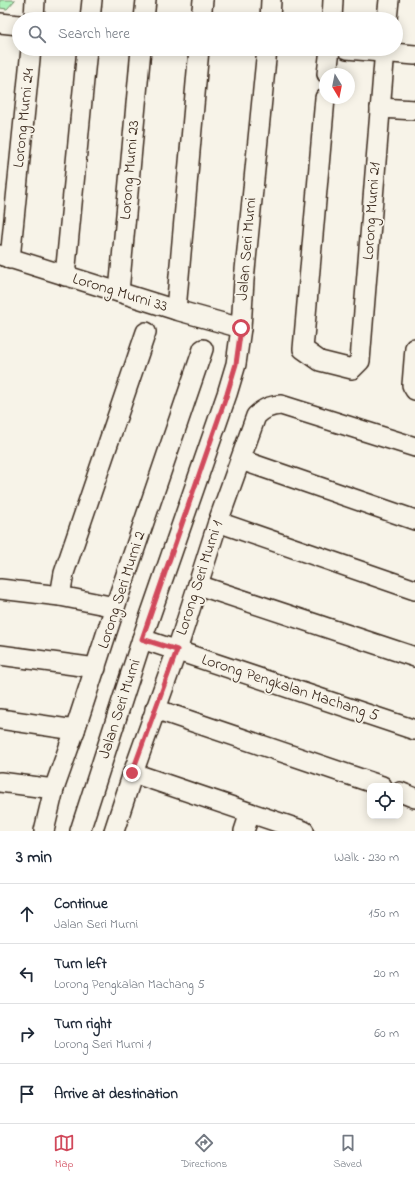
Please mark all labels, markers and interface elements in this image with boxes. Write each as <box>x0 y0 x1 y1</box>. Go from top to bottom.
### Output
search box <box>12 12 403 56</box>
icon: search <box>26 23 48 45</box>
text: Search here <box>58 23 130 45</box>
street label: Lorong Murni 24 <box>7 67 41 169</box>
north arrow <box>319 68 355 104</box>
street label: Lorong Murni 23 <box>114 119 146 221</box>
street label: Lorong Murni 21 <box>357 161 387 261</box>
street label: Jalan Seri Murni <box>231 196 263 302</box>
street label: Lorong Murni 33 <box>69 267 171 319</box>
route start <box>232 319 250 337</box>
street label: Lorong Seri Murni 1 <box>170 517 230 639</box>
street label: Lorong Seri Murni 2 <box>92 528 152 652</box>
street label: Lorong Pengkalan Machang 5 <box>198 648 382 728</box>
street label: Jalan Seri Murni <box>93 656 147 762</box>
route end <box>123 764 141 782</box>
map controls <box>367 783 403 819</box>
button: locate <box>367 783 403 819</box>
text: 3 min <box>16 845 52 870</box>
text: Walk · 230 m <box>334 848 399 867</box>
text: Continue <box>54 893 108 915</box>
icon: ahead <box>16 903 38 925</box>
text: 150 m <box>368 904 399 923</box>
text: Jalan Seri Murni <box>54 915 138 934</box>
text: Turn left <box>54 953 107 975</box>
icon: left <box>16 963 38 985</box>
text: 20 m <box>374 964 399 983</box>
text: Lorong Pengkalan Machang 5 <box>54 975 205 994</box>
text: Turn right <box>54 1013 112 1035</box>
icon: right <box>16 1023 38 1045</box>
text: 60 m <box>374 1024 399 1043</box>
text: Lorong Seri Murni 1 <box>54 1035 151 1054</box>
icon: arrive <box>16 1083 38 1105</box>
text: Arrive at destination <box>54 1083 178 1105</box>
tab: Map <box>53 1132 75 1172</box>
tab: Directions <box>181 1132 227 1172</box>
tab: Saved <box>333 1132 362 1172</box>

